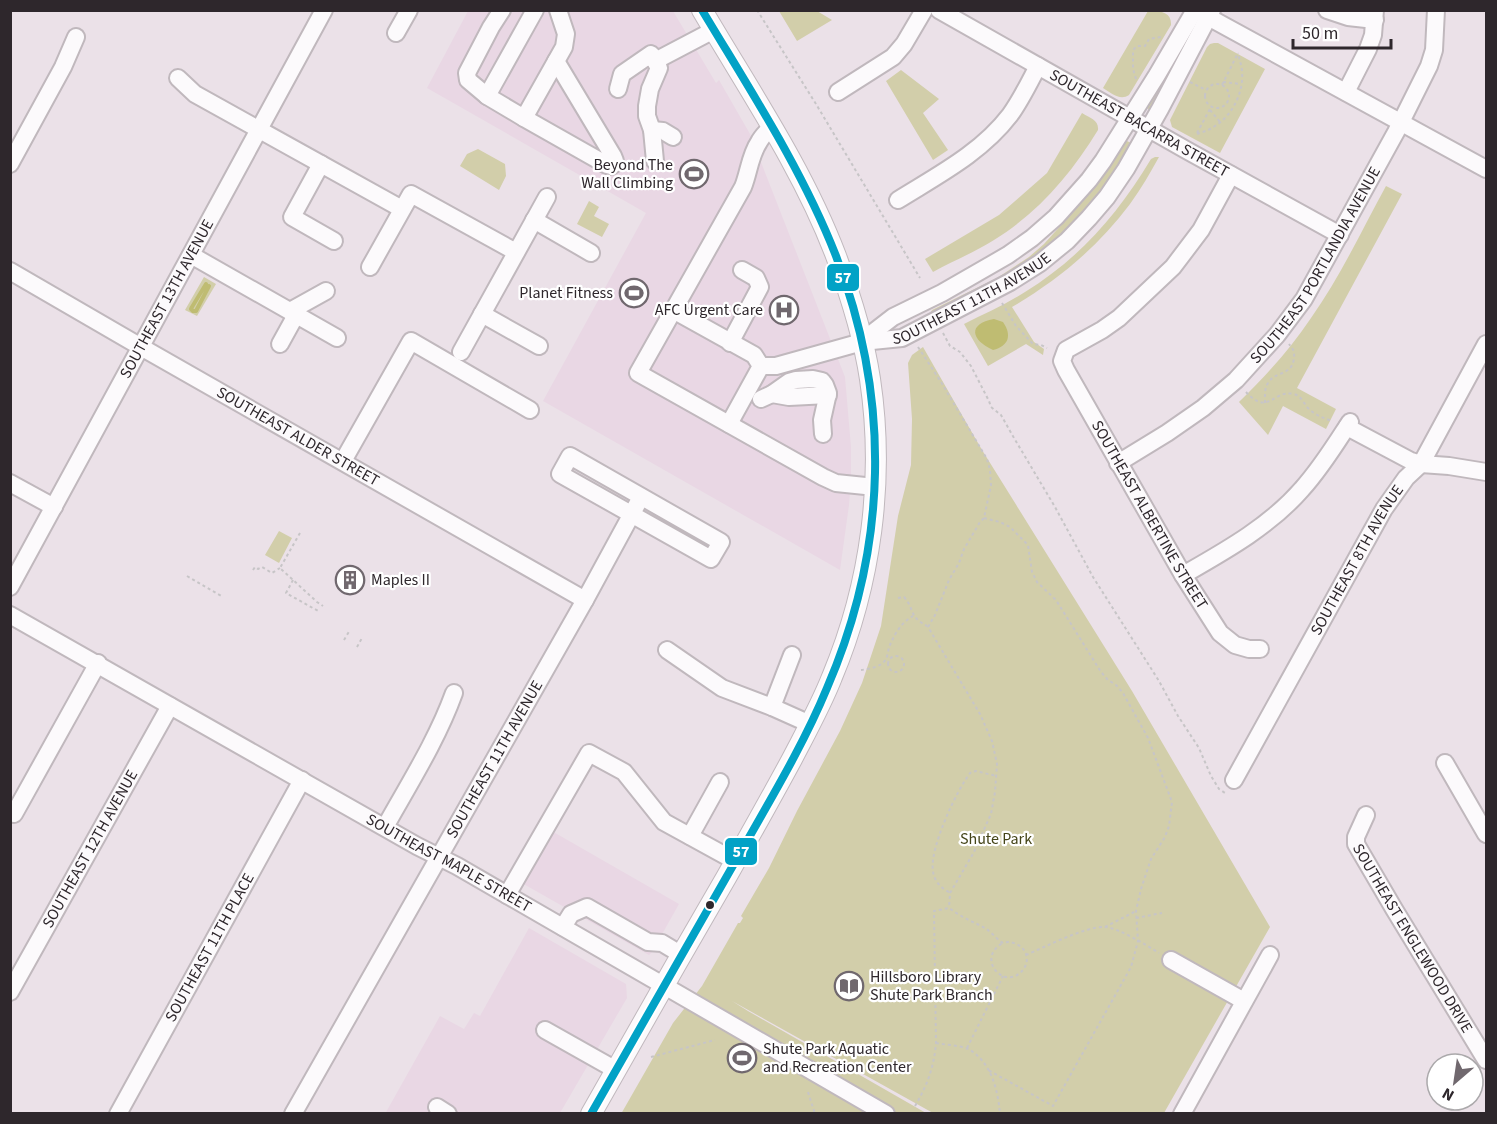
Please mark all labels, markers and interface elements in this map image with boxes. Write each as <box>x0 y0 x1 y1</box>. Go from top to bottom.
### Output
scale bar <box>1293 12 1390 50</box>
text: 50 m <box>1302 21 1338 46</box>
street label: SOUTHEAST BACARRA STREET <box>1045 64 1233 183</box>
place label: Beyond The Wall Climbing <box>581 154 673 194</box>
sports icon: Beyond The Wall Climbing <box>678 158 710 190</box>
street label: SOUTHEAST PORTLANDIA AVENUE <box>1245 163 1386 369</box>
street label: SOUTHEAST 13TH AVENUE <box>115 215 219 382</box>
street label: SOUTHEAST 11TH AVENUE <box>891 247 1056 350</box>
line badge: 57 <box>826 263 860 292</box>
text: 57 <box>835 267 851 289</box>
sports icon: Planet Fitness <box>618 277 650 309</box>
place label: Planet Fitness <box>519 282 613 304</box>
hospital icon: AFC Urgent Care <box>768 294 800 326</box>
place label: AFC Urgent Care <box>655 299 763 321</box>
street label: SOUTHEAST ALDER STREET <box>212 381 384 492</box>
street label: SOUTHEAST ALBERTINE STREET <box>1086 416 1213 614</box>
street label: SOUTHEAST 8TH AVENUE <box>1305 480 1409 639</box>
building icon: Maples II <box>334 564 366 596</box>
place label: Maples II <box>371 569 430 591</box>
street label: SOUTHEAST 11TH AVENUE <box>441 676 548 842</box>
street label: SOUTHEAST 12TH AVENUE <box>37 766 143 932</box>
street label: SOUTHEAST MAPLE STREET <box>362 808 536 918</box>
park label: Shute Park <box>960 828 1032 850</box>
line badge: 57 <box>724 837 758 866</box>
street label: SOUTHEAST ENGLEWOOD DRIVE <box>1347 840 1478 1037</box>
text: 57 <box>733 841 749 863</box>
street label: SOUTHEAST 11TH PLACE <box>160 869 260 1026</box>
unlabelled marker <box>704 899 716 911</box>
place label: Hillsboro Library Shute Park Branch <box>870 966 993 1006</box>
library icon: Hillsboro Library Shute Park Branch <box>833 970 865 1002</box>
place label: Shute Park Aquatic and Recreation Center <box>763 1038 912 1078</box>
sports icon: Shute Park Aquatic and Recreation Center <box>726 1042 758 1074</box>
north arrow <box>1425 1052 1485 1112</box>
text: N <box>1438 1082 1458 1106</box>

